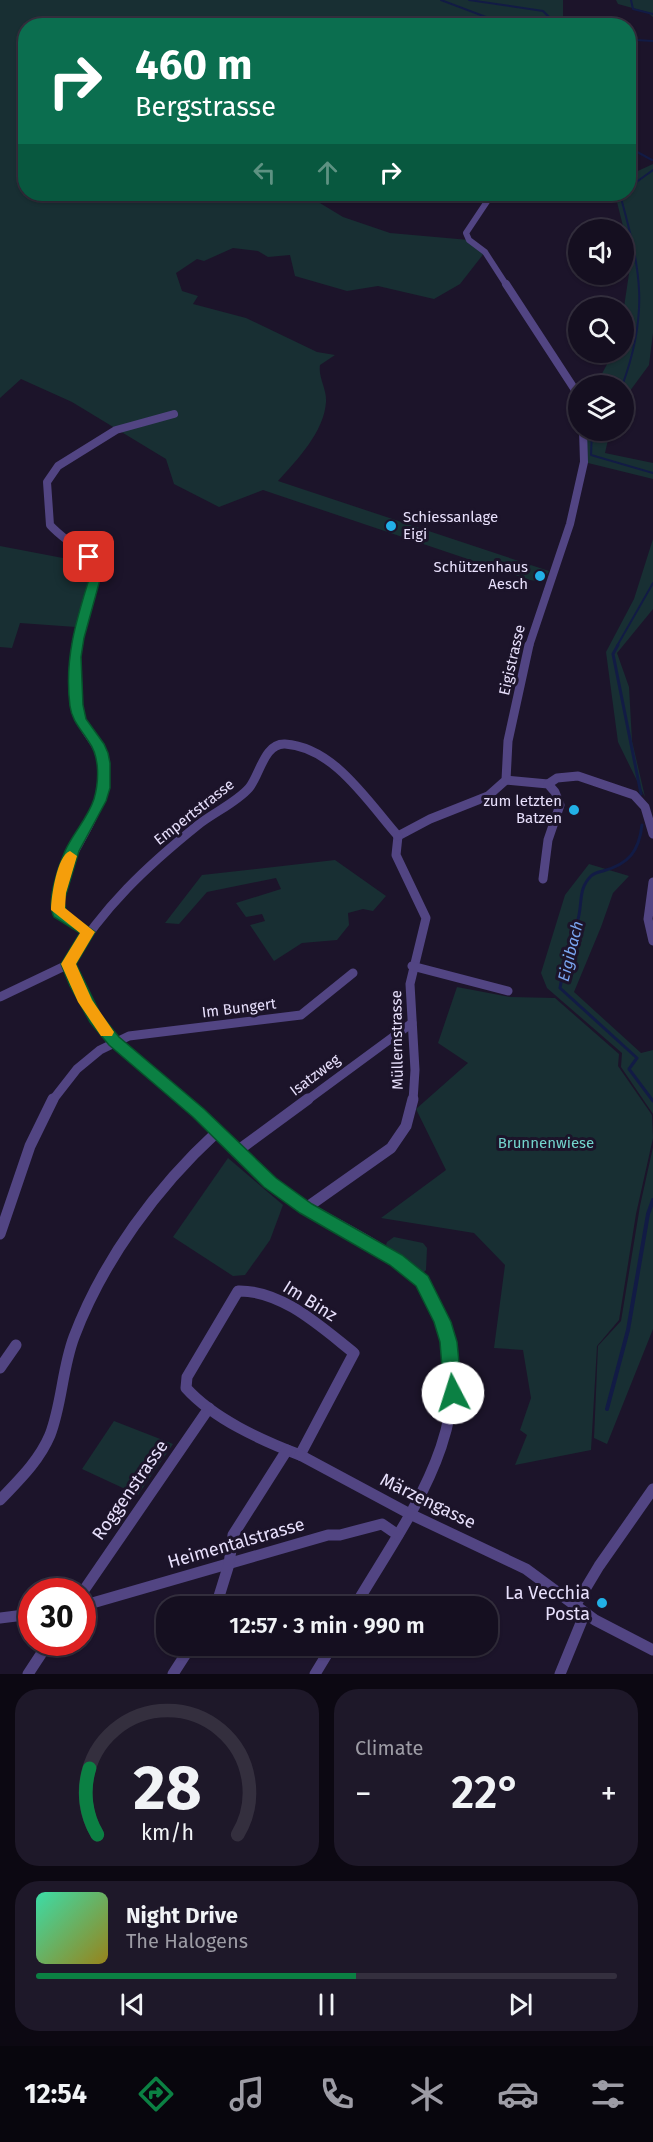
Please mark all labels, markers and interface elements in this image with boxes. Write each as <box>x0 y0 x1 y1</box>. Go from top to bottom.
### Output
text: 460 m <box>135 40 252 90</box>
icon: right <box>36 42 114 120</box>
text: Bergstrasse <box>135 91 276 123</box>
icon: left <box>248 156 281 189</box>
icon: ahead <box>311 156 344 189</box>
icon: right <box>374 156 407 189</box>
map controls <box>568 219 634 441</box>
button: sound <box>568 219 634 285</box>
button: search <box>568 297 634 363</box>
button: layers <box>568 375 634 441</box>
place label: Schiessanlage Eigi <box>403 508 498 543</box>
marker: Schiessanlage Eigi <box>384 519 398 533</box>
pin <box>63 531 114 582</box>
icon: arrive <box>72 540 105 573</box>
place label: Schützenhaus Aesch <box>434 558 528 593</box>
marker: Schützenhaus Aesch <box>533 569 547 583</box>
street label: Eigistrasse <box>495 623 529 697</box>
street label: Empertstrasse <box>150 775 238 849</box>
place label: zum letzten Batzen <box>483 792 562 827</box>
marker: zum letzten Batzen <box>567 803 581 817</box>
water label: Eigibach <box>554 919 587 983</box>
street label: Müllernstrasse <box>387 990 407 1090</box>
street label: Im Bungert <box>201 994 278 1021</box>
street label: Isatzweg <box>286 1050 344 1100</box>
park label: Brunnenwiese <box>498 1134 594 1152</box>
street label: Im Binz <box>279 1276 341 1326</box>
position arrow <box>421 1361 485 1425</box>
street label: Roggenstrasse <box>87 1436 173 1544</box>
street label: Märzengasse <box>377 1468 479 1534</box>
street label: Heimentalstrasse <box>165 1513 307 1573</box>
speed limit sign: 30 <box>18 1578 96 1656</box>
place label: La Vecchia Posta <box>505 1582 590 1625</box>
marker: La Vecchia Posta <box>595 1596 609 1610</box>
text: 12:57 · 3 min · 990 m <box>229 1612 425 1639</box>
text: Climate <box>355 1736 423 1760</box>
text: 28 <box>133 1751 201 1826</box>
text: 22° <box>451 1766 521 1820</box>
text: − <box>355 1774 372 1814</box>
text: + <box>601 1774 617 1814</box>
text: km/h <box>140 1820 194 1846</box>
text: Night Drive <box>126 1902 238 1929</box>
text: The Halogens <box>126 1929 248 1953</box>
icon: previous <box>116 1988 149 2021</box>
icon: pause <box>310 1988 343 2021</box>
icon: next <box>504 1988 537 2021</box>
icon: directions <box>135 2073 177 2115</box>
icon: music <box>226 2073 268 2115</box>
icon: phone <box>316 2073 358 2115</box>
icon: climate <box>406 2073 448 2115</box>
icon: car <box>497 2073 539 2115</box>
icon: filters <box>587 2073 629 2115</box>
text: 12:54 <box>24 2078 87 2110</box>

